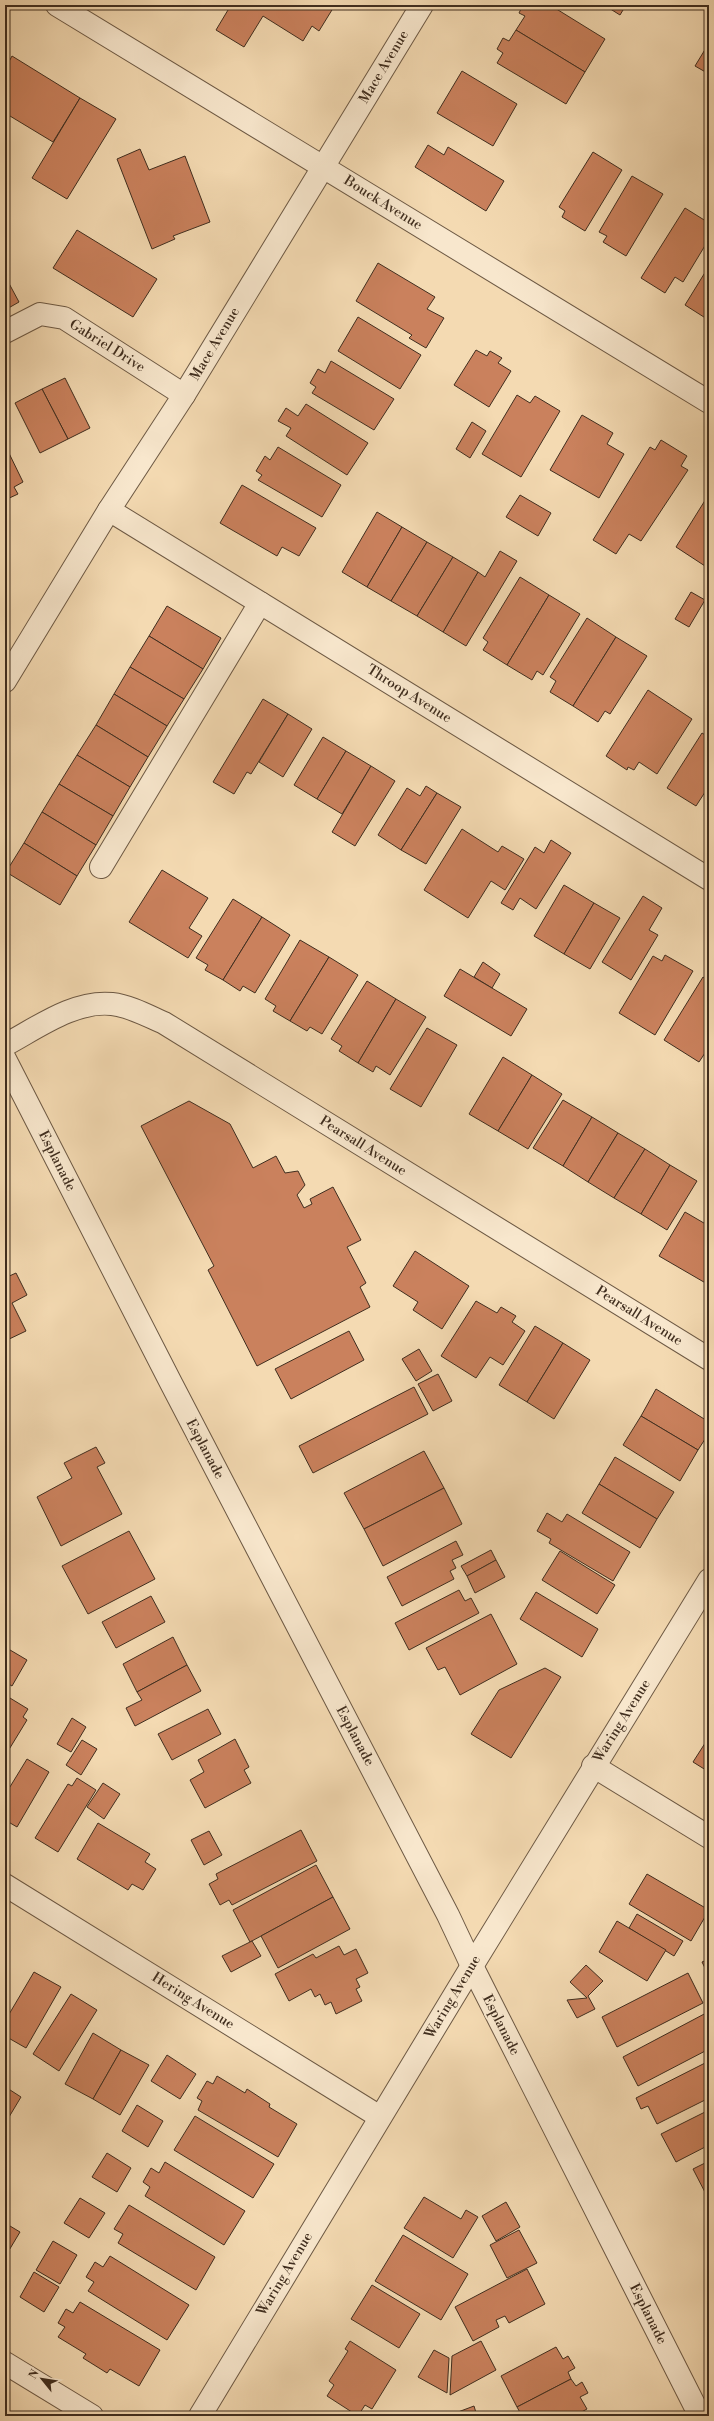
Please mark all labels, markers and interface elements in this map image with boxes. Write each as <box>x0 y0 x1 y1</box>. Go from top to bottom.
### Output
street label: Mace Avenue <box>355 27 413 107</box>
street label: Bouck Avenue <box>340 171 426 234</box>
street label: Mace Avenue <box>186 304 244 384</box>
street label: Gabriel Drive <box>66 316 148 376</box>
street label: Throop Avenue <box>363 661 455 727</box>
street label: Pearsall Avenue <box>316 1112 410 1180</box>
street label: Esplanade <box>34 1128 80 1194</box>
street label: Pearsall Avenue <box>592 1282 686 1350</box>
street label: Esplanade <box>182 1416 228 1482</box>
street label: Waring Avenue <box>589 1676 655 1767</box>
street label: Esplanade <box>332 1703 378 1769</box>
street label: Waring Avenue <box>420 1952 485 2043</box>
street label: Hering Avenue <box>148 1968 238 2034</box>
street label: Esplanade <box>478 1992 524 2058</box>
street label: Waring Avenue <box>252 2229 317 2320</box>
street label: Esplanade <box>625 2281 671 2347</box>
north arrow <box>22 2359 62 2399</box>
text: N <box>26 2367 43 2382</box>

